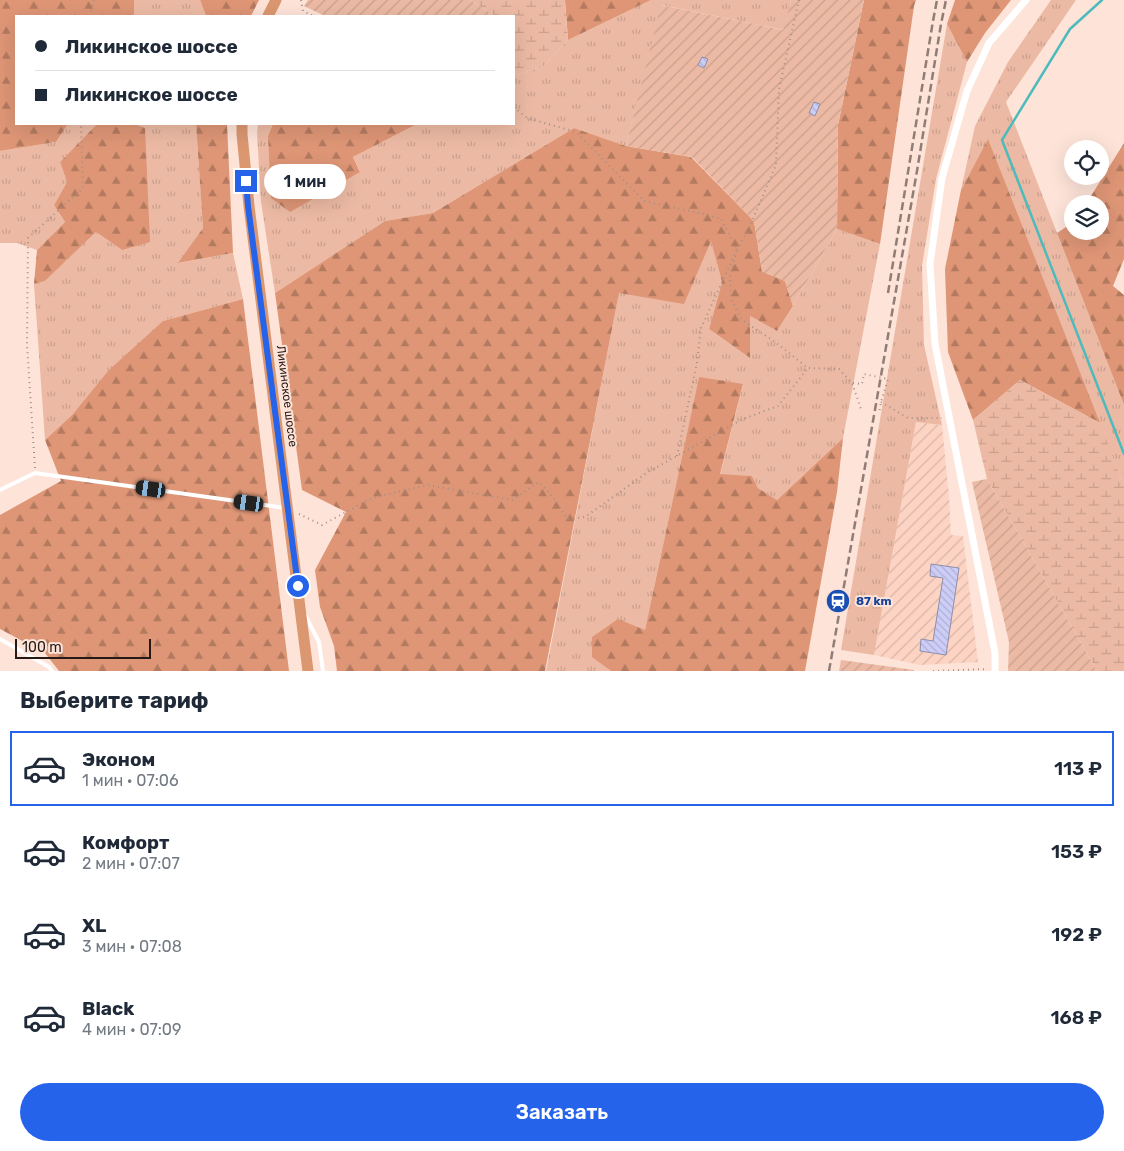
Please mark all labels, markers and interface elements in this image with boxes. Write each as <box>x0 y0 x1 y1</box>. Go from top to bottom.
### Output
text: Ликинское шоссе <box>65 35 238 58</box>
text: Ликинское шоссе <box>65 83 238 106</box>
map controls <box>1064 140 1109 240</box>
button: locate <box>1064 140 1109 185</box>
callout: 1 мин <box>264 164 346 198</box>
route end <box>235 170 257 192</box>
text: 1 мин <box>284 172 326 191</box>
button: layers <box>1064 195 1109 240</box>
street label: Ликинское шоссе <box>274 344 300 448</box>
car <box>135 479 166 499</box>
car <box>233 493 264 513</box>
route start <box>287 575 309 597</box>
station icon: 87 km <box>825 588 851 614</box>
place label: 87 km <box>856 594 892 608</box>
scale bar <box>15 636 151 659</box>
text: 100 m <box>22 639 62 656</box>
text: Выберите тариф <box>20 687 209 714</box>
icon: car <box>22 746 67 791</box>
text: Эконом <box>82 748 155 771</box>
text: 113 ₽ <box>1054 757 1102 780</box>
text: 1 мин · 07:06 <box>82 771 179 790</box>
icon: car <box>22 829 67 874</box>
text: Комфорт <box>82 831 169 854</box>
text: 153 ₽ <box>1051 840 1102 863</box>
text: 2 мин · 07:07 <box>82 854 180 873</box>
icon: car <box>22 912 67 957</box>
text: XL <box>82 914 106 937</box>
text: 192 ₽ <box>1051 923 1102 946</box>
text: 3 мин · 07:08 <box>82 937 182 956</box>
icon: car <box>22 995 67 1040</box>
text: Black <box>82 997 134 1020</box>
text: 168 ₽ <box>1050 1006 1102 1029</box>
text: 4 мин · 07:09 <box>82 1020 182 1039</box>
button: Заказать <box>20 1083 1104 1141</box>

